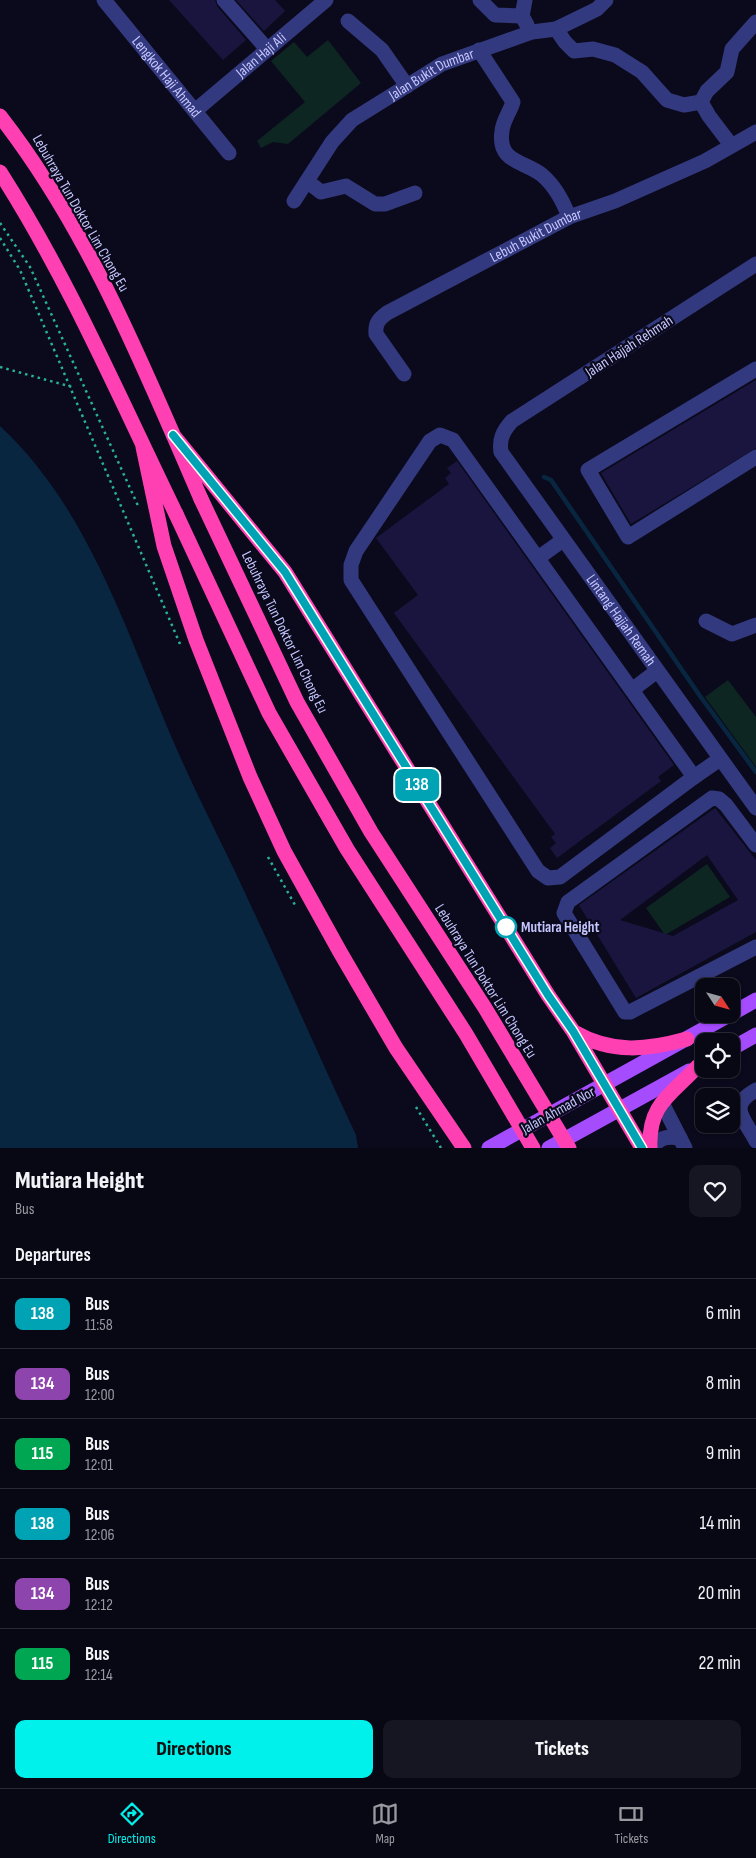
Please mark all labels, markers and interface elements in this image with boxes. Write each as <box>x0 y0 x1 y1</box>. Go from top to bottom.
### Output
street label: Jalan Haji Ali <box>231 29 290 83</box>
street label: Lengkok Haji Ahmad <box>127 32 205 122</box>
street label: Jalan Bukit Dumbar <box>385 44 477 105</box>
street label: Lebuhraya Tun Doktor Lim Chong Eu <box>28 131 133 295</box>
street label: Lebuh Bukit Dumbar <box>487 204 585 267</box>
street label: Jalan Hajjah Rehmah <box>581 311 677 382</box>
street label: Lebuhraya Tun Doktor Lim Chong Eu <box>237 548 332 716</box>
street label: Lintang Hajjah Remah <box>582 571 660 670</box>
line badge: 138 <box>388 769 446 801</box>
text: 138 <box>405 774 429 795</box>
street label: Lebuhraya Tun Doktor Lim Chong Eu <box>430 901 541 1062</box>
marker: Mutiara Height <box>495 916 517 938</box>
place label: Mutiara Height <box>521 918 600 937</box>
north arrow <box>695 978 740 1022</box>
map controls <box>695 978 740 1133</box>
button: locate <box>695 1033 740 1078</box>
street label: Jalan Ahmad Nor <box>517 1082 599 1139</box>
button: layers <box>695 1088 740 1133</box>
button: heart <box>689 1165 741 1217</box>
text: Mutiara Height <box>15 1166 144 1195</box>
text: Bus <box>15 1200 35 1219</box>
text: Departures <box>15 1244 91 1267</box>
text: Bus <box>85 1293 110 1316</box>
text: 6 min <box>706 1302 741 1325</box>
text: 138 <box>31 1303 54 1324</box>
text: 11:58 <box>85 1316 113 1335</box>
text: Bus <box>85 1363 110 1386</box>
text: 8 min <box>706 1372 741 1395</box>
text: 134 <box>31 1373 54 1394</box>
text: 12:00 <box>85 1386 115 1405</box>
text: Bus <box>85 1433 110 1456</box>
text: 9 min <box>706 1442 741 1465</box>
text: 115 <box>31 1443 54 1464</box>
text: 12:01 <box>85 1456 113 1475</box>
text: Bus <box>85 1503 110 1526</box>
text: 14 min <box>700 1512 741 1535</box>
text: 138 <box>31 1513 54 1534</box>
text: 12:06 <box>85 1526 115 1545</box>
text: Bus <box>85 1573 110 1596</box>
text: 20 min <box>698 1582 741 1605</box>
text: 134 <box>31 1583 54 1604</box>
text: 12:12 <box>85 1596 113 1615</box>
text: Bus <box>85 1643 110 1666</box>
text: 22 min <box>698 1652 741 1675</box>
text: 115 <box>31 1653 54 1674</box>
text: 12:14 <box>85 1666 113 1685</box>
button: Directions <box>15 1720 373 1778</box>
button: Tickets <box>383 1720 741 1778</box>
tab: Directions <box>108 1800 156 1847</box>
tab: Map <box>371 1800 399 1847</box>
tab: Tickets <box>615 1800 648 1847</box>

